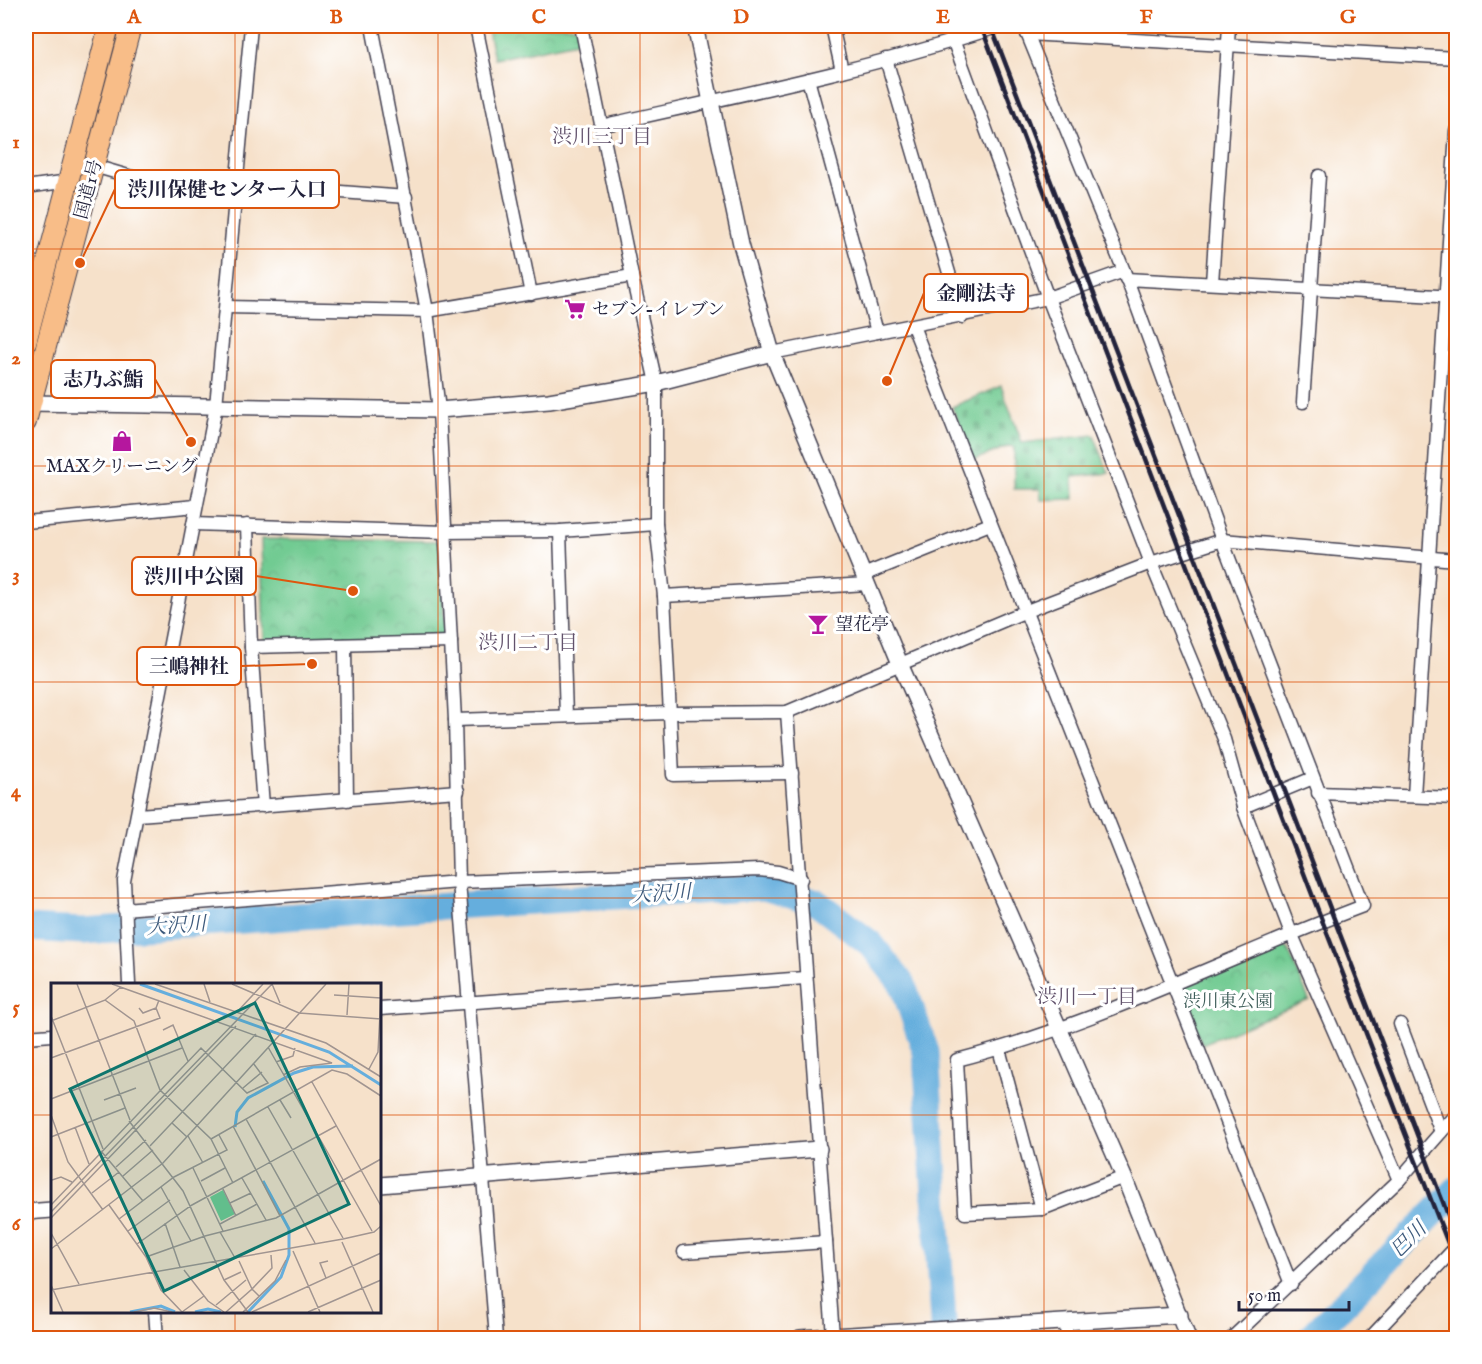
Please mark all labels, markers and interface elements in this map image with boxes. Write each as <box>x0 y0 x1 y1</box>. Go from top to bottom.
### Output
text: A <box>126 5 142 30</box>
text: B <box>329 5 343 30</box>
text: C <box>532 5 546 30</box>
text: D <box>733 5 749 30</box>
text: E <box>936 5 950 30</box>
text: F <box>1140 5 1153 30</box>
text: G <box>1340 5 1357 30</box>
district label: 渋川三丁目 <box>552 125 652 150</box>
text: 1 <box>12 130 20 155</box>
street label: 国道1号 <box>70 157 108 222</box>
callout: 渋川保健センター入口 <box>115 170 339 208</box>
text: 渋川保健センター入口 <box>127 178 327 203</box>
callout: 金剛法寺 <box>924 274 1028 312</box>
text: 金剛法寺 <box>936 282 1016 307</box>
supermarket icon: セブン-イレブン <box>563 297 587 321</box>
place label: セブン-イレブン <box>592 299 725 322</box>
text: 2 <box>11 346 21 371</box>
callout: 志乃ぶ鮨 <box>51 360 155 398</box>
text: 志乃ぶ鮨 <box>63 368 143 393</box>
shop icon: MAXクリーニング <box>110 429 134 453</box>
place label: MAXクリーニング <box>46 456 198 479</box>
callout: 渋川中公園 <box>132 557 256 595</box>
text: 3 <box>12 563 20 588</box>
text: 渋川中公園 <box>144 565 244 590</box>
bar icon: 望花亭 <box>806 612 830 636</box>
place label: 望花亭 <box>835 614 889 637</box>
district label: 渋川二丁目 <box>478 631 578 656</box>
callout: 三嶋神社 <box>137 647 241 685</box>
text: 三嶋神社 <box>149 655 229 680</box>
text: 4 <box>11 779 22 804</box>
water label: 大沢川 <box>630 880 694 909</box>
water label: 大沢川 <box>145 912 209 941</box>
inset map <box>51 983 381 1313</box>
district label: 渋川一丁目 <box>1037 985 1137 1010</box>
park label: 渋川東公園 <box>1183 991 1273 1014</box>
text: 5 <box>12 995 20 1020</box>
text: 6 <box>12 1212 22 1237</box>
water label: 巴川 <box>1386 1216 1433 1263</box>
scale bar <box>1239 1274 1348 1312</box>
text: 50 m <box>1248 1285 1281 1308</box>

